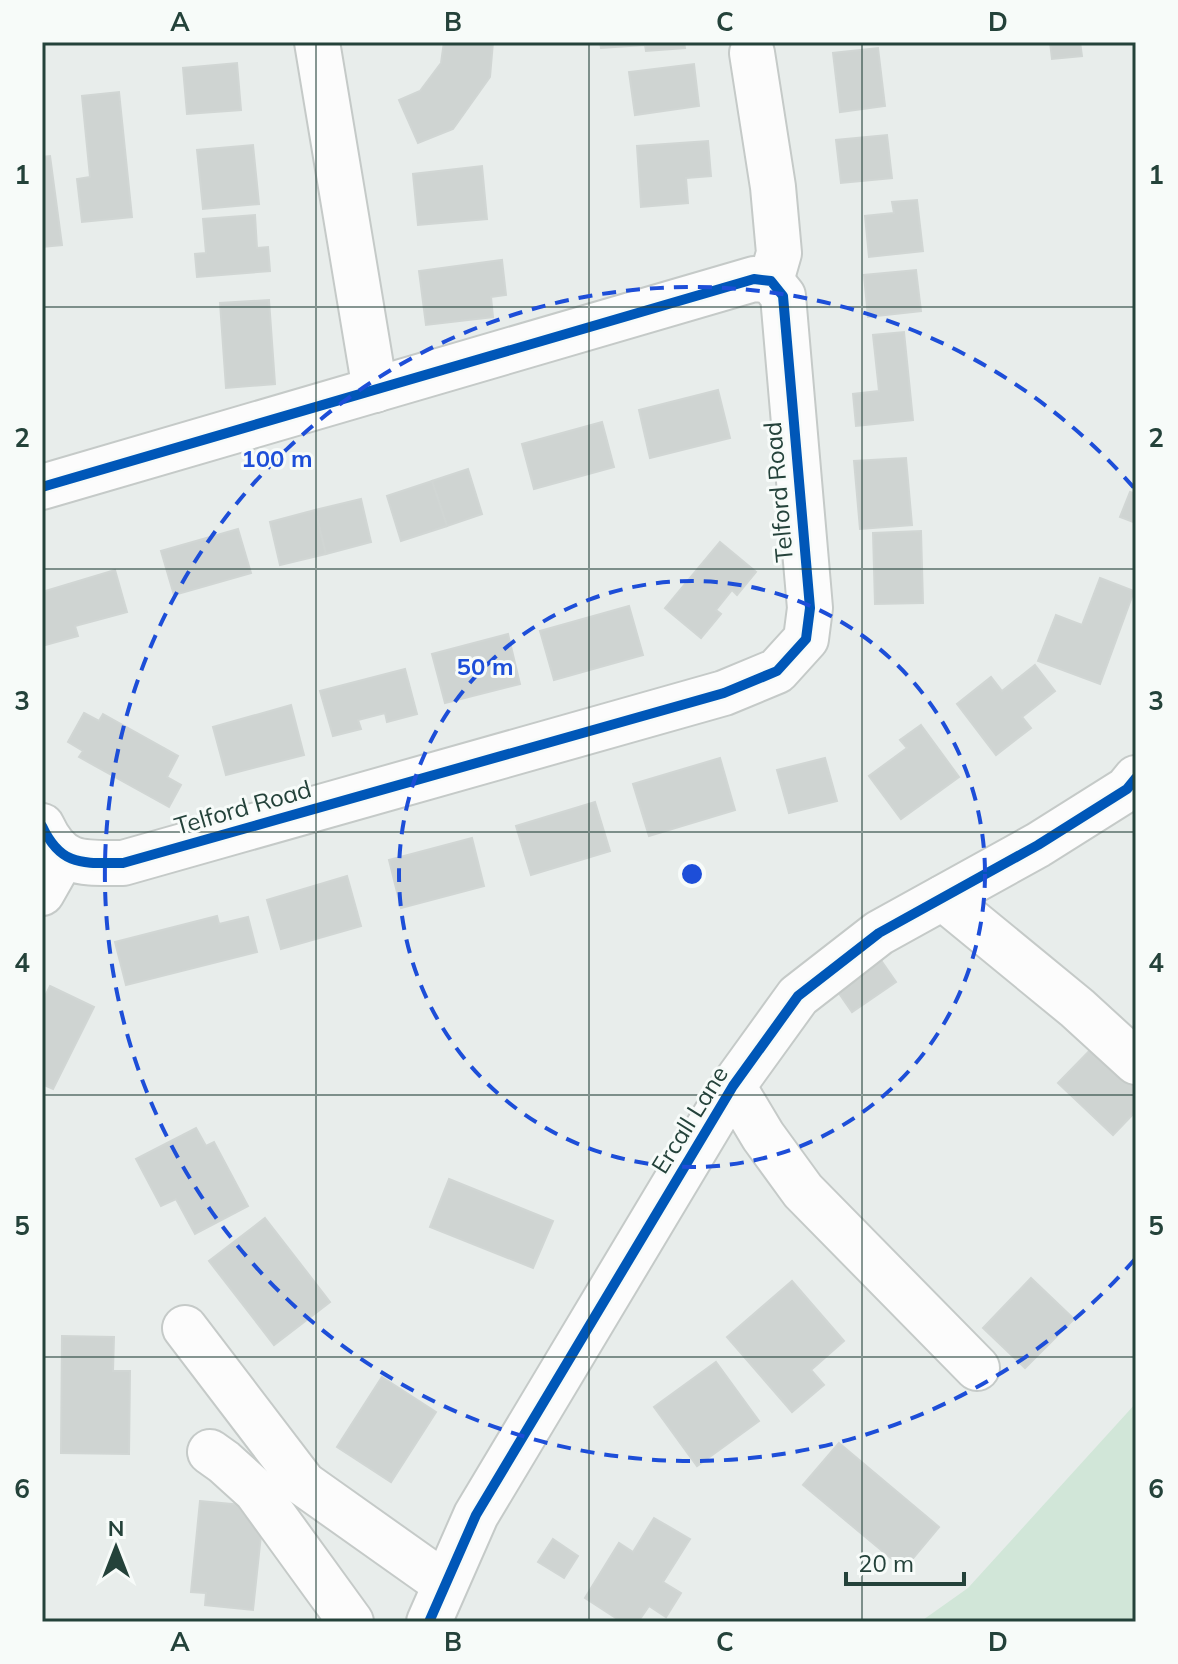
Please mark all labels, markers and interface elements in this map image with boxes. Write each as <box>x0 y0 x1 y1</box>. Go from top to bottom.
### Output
text: A <box>170 5 190 38</box>
text: B <box>444 5 462 38</box>
text: C <box>716 5 734 38</box>
text: D <box>988 5 1008 38</box>
text: 1 <box>14 158 30 191</box>
text: 1 <box>1148 158 1164 191</box>
text: 2 <box>14 421 30 454</box>
street label: Telford Road <box>757 421 799 564</box>
text: 2 <box>1148 421 1164 454</box>
text: 100 m <box>241 443 313 473</box>
text: 50 m <box>457 651 513 681</box>
text: 3 <box>14 684 30 717</box>
text: 3 <box>1148 684 1164 717</box>
street label: Telford Road <box>171 773 315 841</box>
centre of rings <box>678 860 706 888</box>
text: 4 <box>14 946 30 979</box>
text: 4 <box>1148 946 1164 979</box>
street label: Ercall Lane <box>644 1060 734 1179</box>
text: 5 <box>14 1209 30 1242</box>
text: 5 <box>1148 1209 1164 1242</box>
text: 6 <box>14 1472 30 1505</box>
text: 6 <box>1148 1472 1164 1505</box>
north arrow <box>76 1508 156 1588</box>
text: N <box>108 1514 124 1542</box>
scale bar <box>846 1536 964 1586</box>
text: 20 m <box>858 1548 914 1578</box>
text: A <box>170 1625 190 1658</box>
text: B <box>444 1625 462 1658</box>
text: C <box>716 1625 734 1658</box>
text: D <box>988 1625 1008 1658</box>

